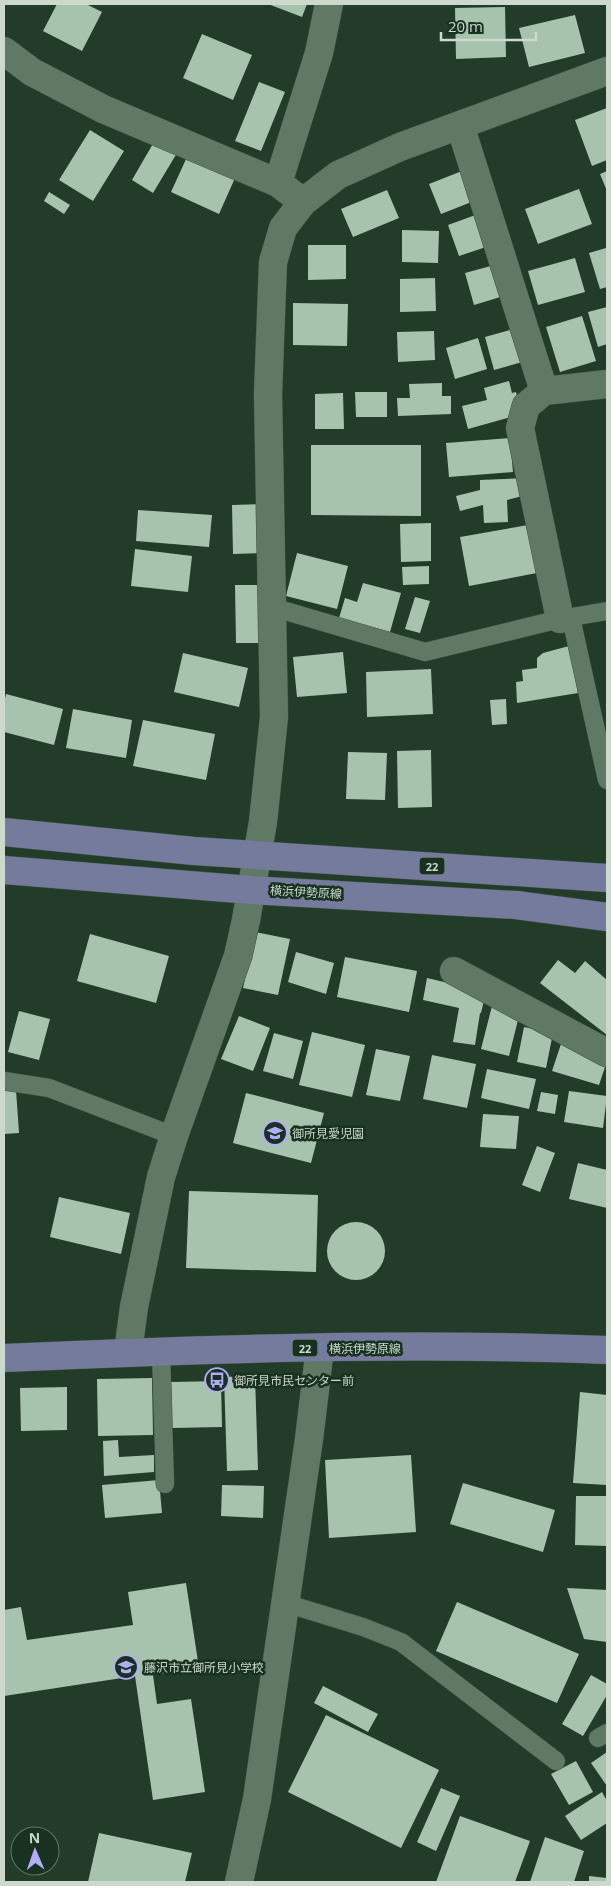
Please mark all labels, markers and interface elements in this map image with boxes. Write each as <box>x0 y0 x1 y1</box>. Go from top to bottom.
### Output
scale bar <box>441 10 536 42</box>
text: 20 m <box>448 16 483 36</box>
road number: 22 <box>420 858 444 874</box>
street label: 横浜伊勢原線 <box>270 882 342 902</box>
school or university icon: 御所見愛児園 <box>262 1120 288 1146</box>
place label: 御所見愛児園 <box>292 1125 364 1142</box>
road number: 22 <box>292 1340 318 1356</box>
street label: 横浜伊勢原線 <box>329 1340 401 1357</box>
bus stop icon: 御所見市民センター前 <box>204 1367 230 1393</box>
place label: 御所見市民センター前 <box>234 1372 354 1389</box>
school or university icon: 藤沢市立御所見小学校 <box>113 1654 139 1680</box>
place label: 藤沢市立御所見小学校 <box>144 1659 264 1676</box>
north arrow <box>10 1826 60 1876</box>
text: N <box>29 1828 41 1847</box>

